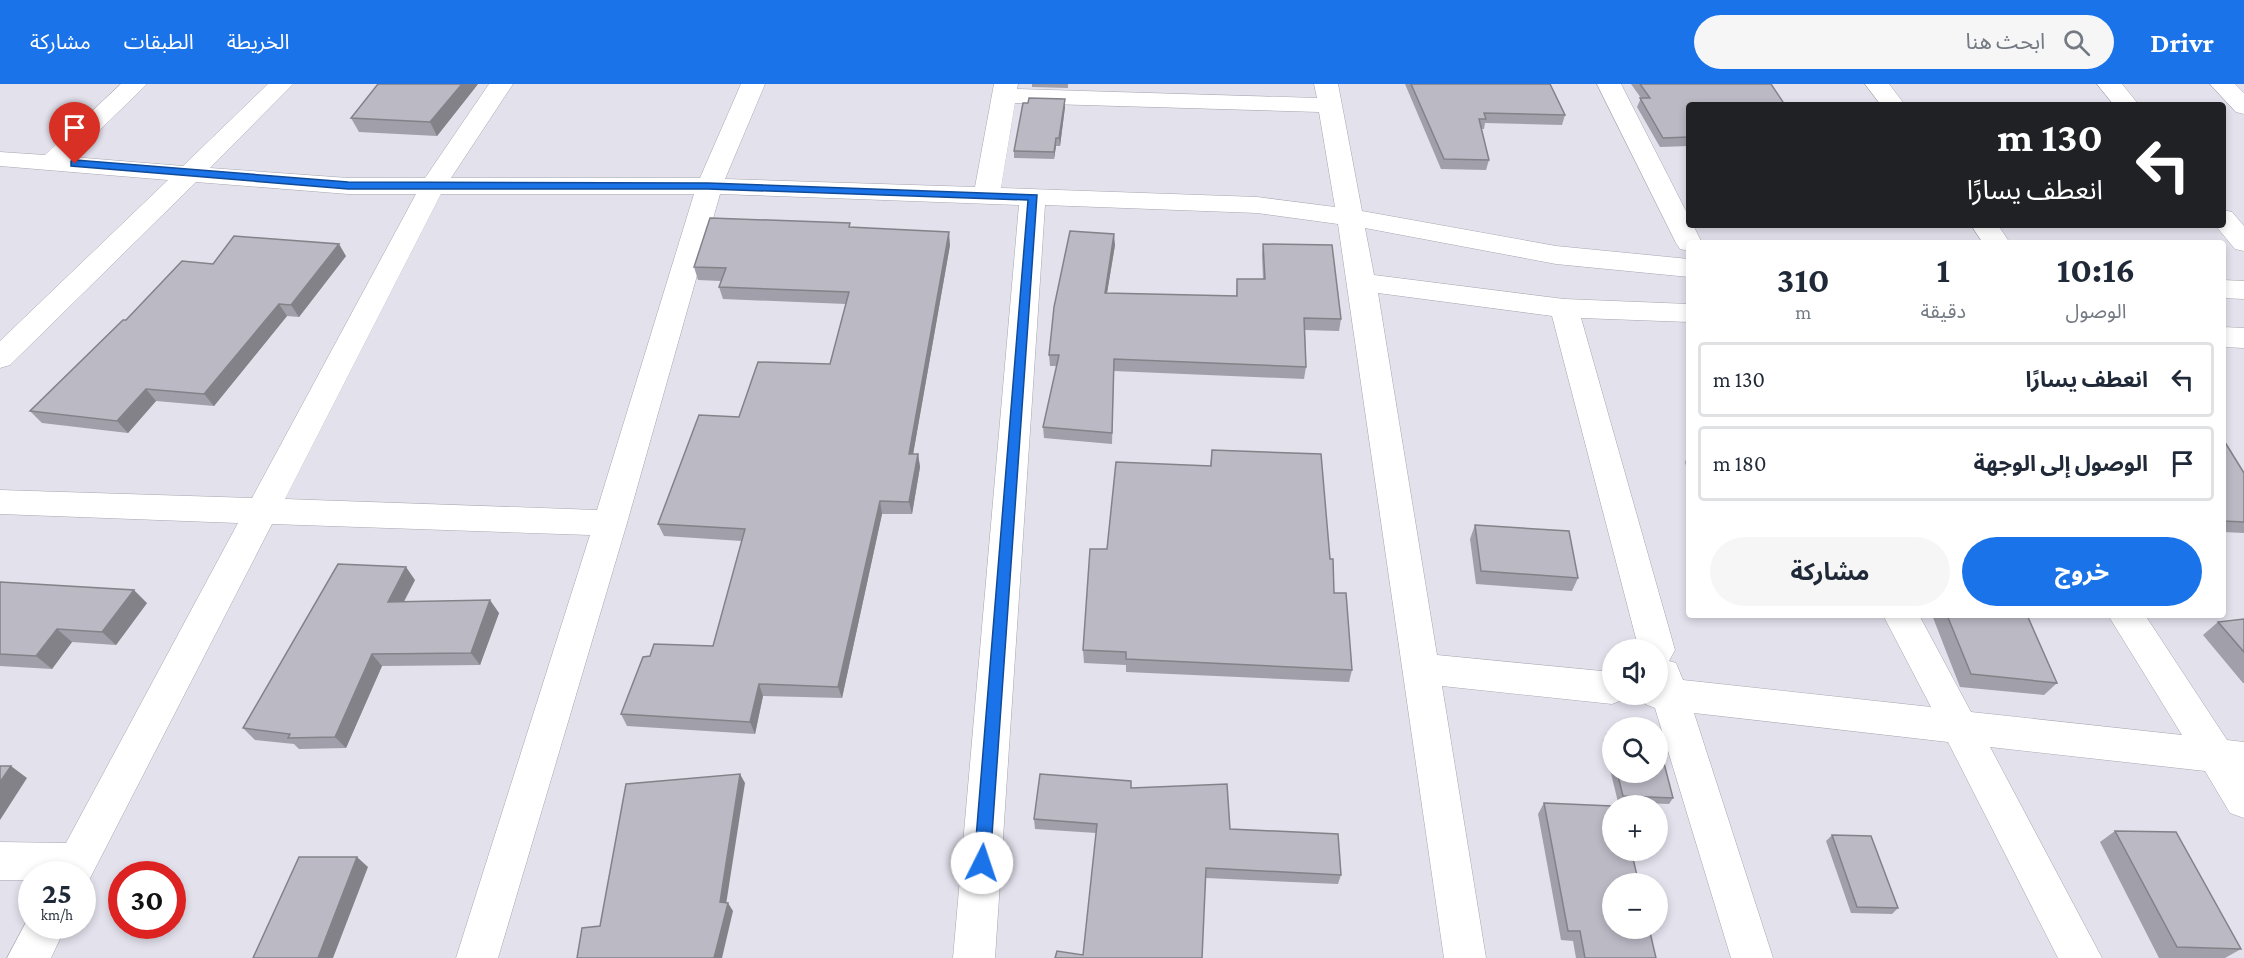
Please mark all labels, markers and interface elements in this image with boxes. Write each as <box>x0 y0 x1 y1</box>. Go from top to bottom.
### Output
search box <box>1694 15 2114 69</box>
icon: search <box>2060 26 2093 59</box>
text: Drivr <box>2150 27 2214 58</box>
text: ابحث هنا <box>1965 29 2045 54</box>
text: مشاركة <box>30 30 91 54</box>
text: الطبقات <box>124 30 194 54</box>
text: الخريطة <box>227 30 290 54</box>
pin <box>49 102 100 164</box>
icon: arrive <box>58 111 91 144</box>
text: 130 m <box>1998 113 2103 160</box>
icon: left <box>2124 126 2202 204</box>
text: انعطف يسارًا <box>1967 175 2103 205</box>
text: 1 <box>1937 250 1950 290</box>
text: 10:16 <box>2057 250 2135 290</box>
text: 310 <box>1777 260 1830 300</box>
text: دقيقة <box>1920 300 1966 322</box>
text: الوصول <box>2066 300 2126 322</box>
text: m <box>1795 301 1811 323</box>
icon: left <box>2166 363 2199 396</box>
text: 130 m <box>1713 367 1765 392</box>
text: انعطف يسارًا <box>2026 367 2148 392</box>
icon: arrive <box>2166 447 2199 480</box>
text: 180 m <box>1713 451 1766 476</box>
text: الوصول إلى الوجهة <box>1973 451 2148 476</box>
button: مشاركة <box>1710 537 1950 606</box>
button: خروج <box>1962 537 2202 606</box>
map controls <box>1602 639 1668 939</box>
button: sound <box>1602 639 1668 705</box>
button: search <box>1602 717 1668 783</box>
button: + <box>1602 795 1668 861</box>
position arrow <box>950 831 1014 895</box>
speed limit sign: 30 <box>108 861 186 939</box>
button: − <box>1602 873 1668 939</box>
text: 25 <box>42 876 72 909</box>
text: km/h <box>41 907 73 923</box>

